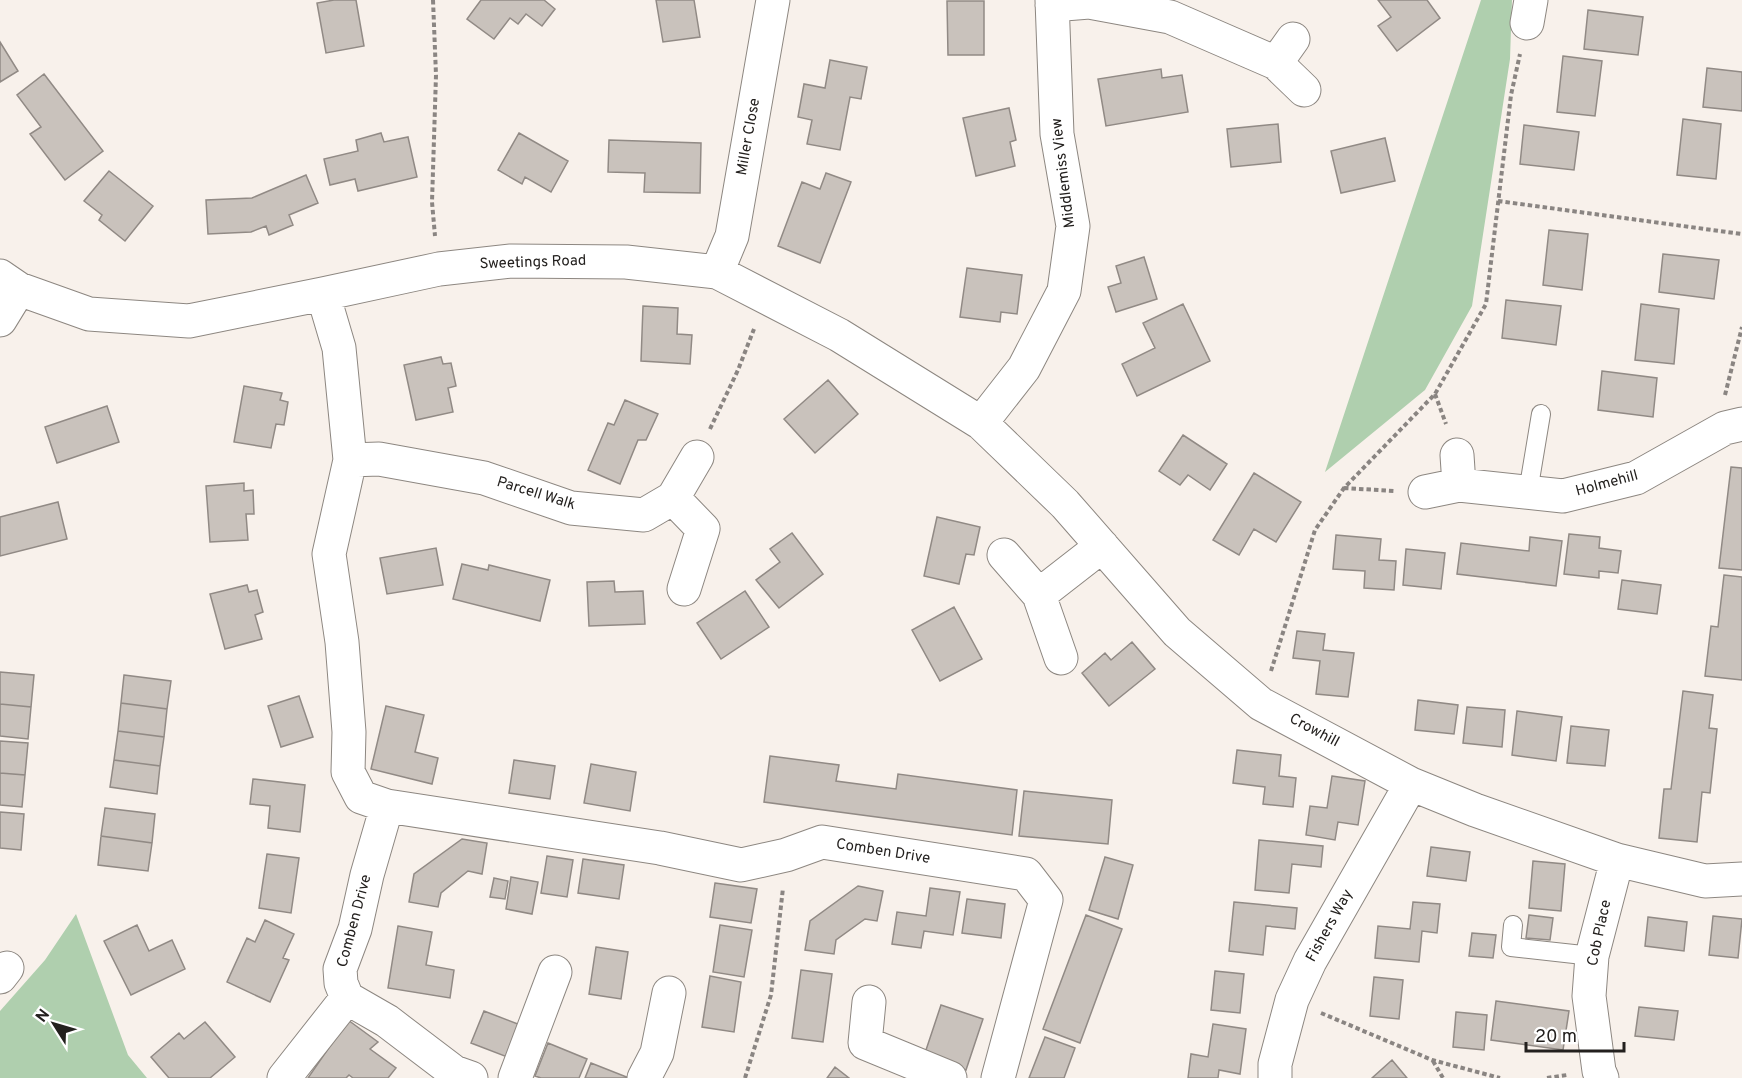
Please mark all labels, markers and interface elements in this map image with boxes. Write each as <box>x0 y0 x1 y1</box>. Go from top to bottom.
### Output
street label: Miller Close <box>733 97 765 177</box>
street label: Middlemiss View <box>1048 117 1080 229</box>
street label: Sweetings Road <box>479 252 587 274</box>
street label: Holmehill <box>1574 467 1640 501</box>
street label: Parcell Walk <box>494 473 578 515</box>
street label: Crowhill <box>1286 710 1342 752</box>
street label: Comben Drive <box>835 835 931 869</box>
street label: Comben Drive <box>334 873 376 969</box>
street label: Fishers Way <box>1302 886 1358 966</box>
street label: Cob Place <box>1584 898 1616 968</box>
north arrow <box>24 994 84 1054</box>
text: N <box>32 1006 55 1027</box>
scale bar <box>1526 1015 1624 1053</box>
text: 20 m <box>1535 1026 1577 1049</box>

